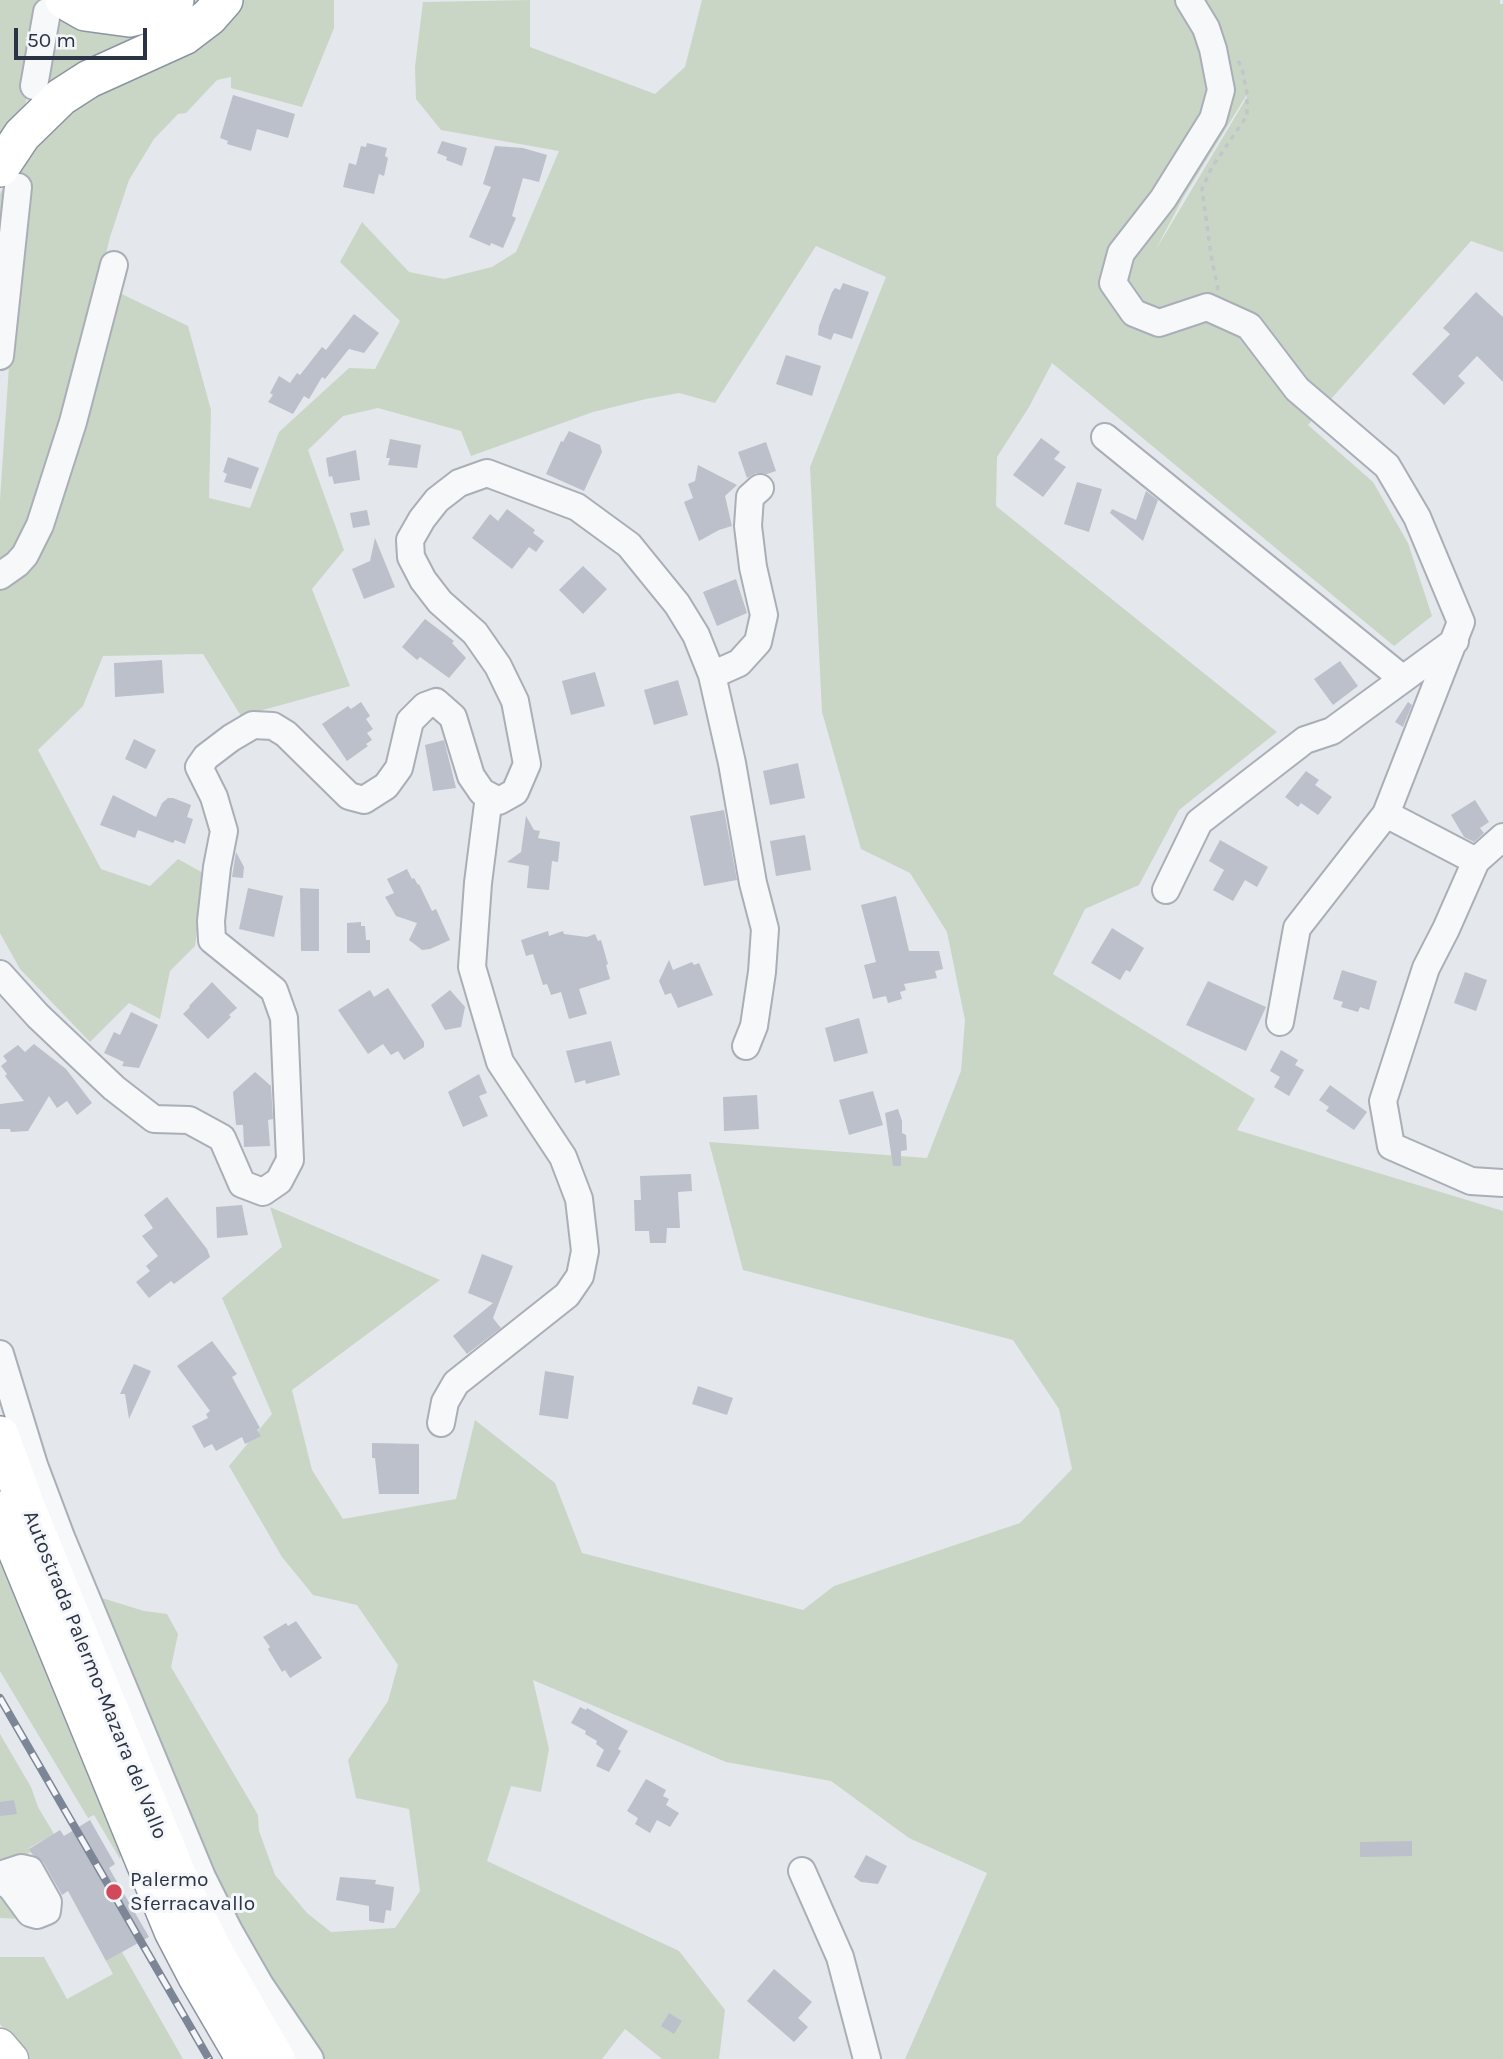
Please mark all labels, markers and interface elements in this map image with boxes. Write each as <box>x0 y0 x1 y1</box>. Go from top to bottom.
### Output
scale bar <box>18 14 150 58</box>
text: 50 m <box>27 28 76 52</box>
street label: Autostrada Palermo-Mazara del Vallo <box>17 1507 173 1843</box>
place label: Palermo Sferracavallo <box>130 1867 255 1917</box>
marker: Palermo Sferracavallo <box>104 1882 124 1902</box>

